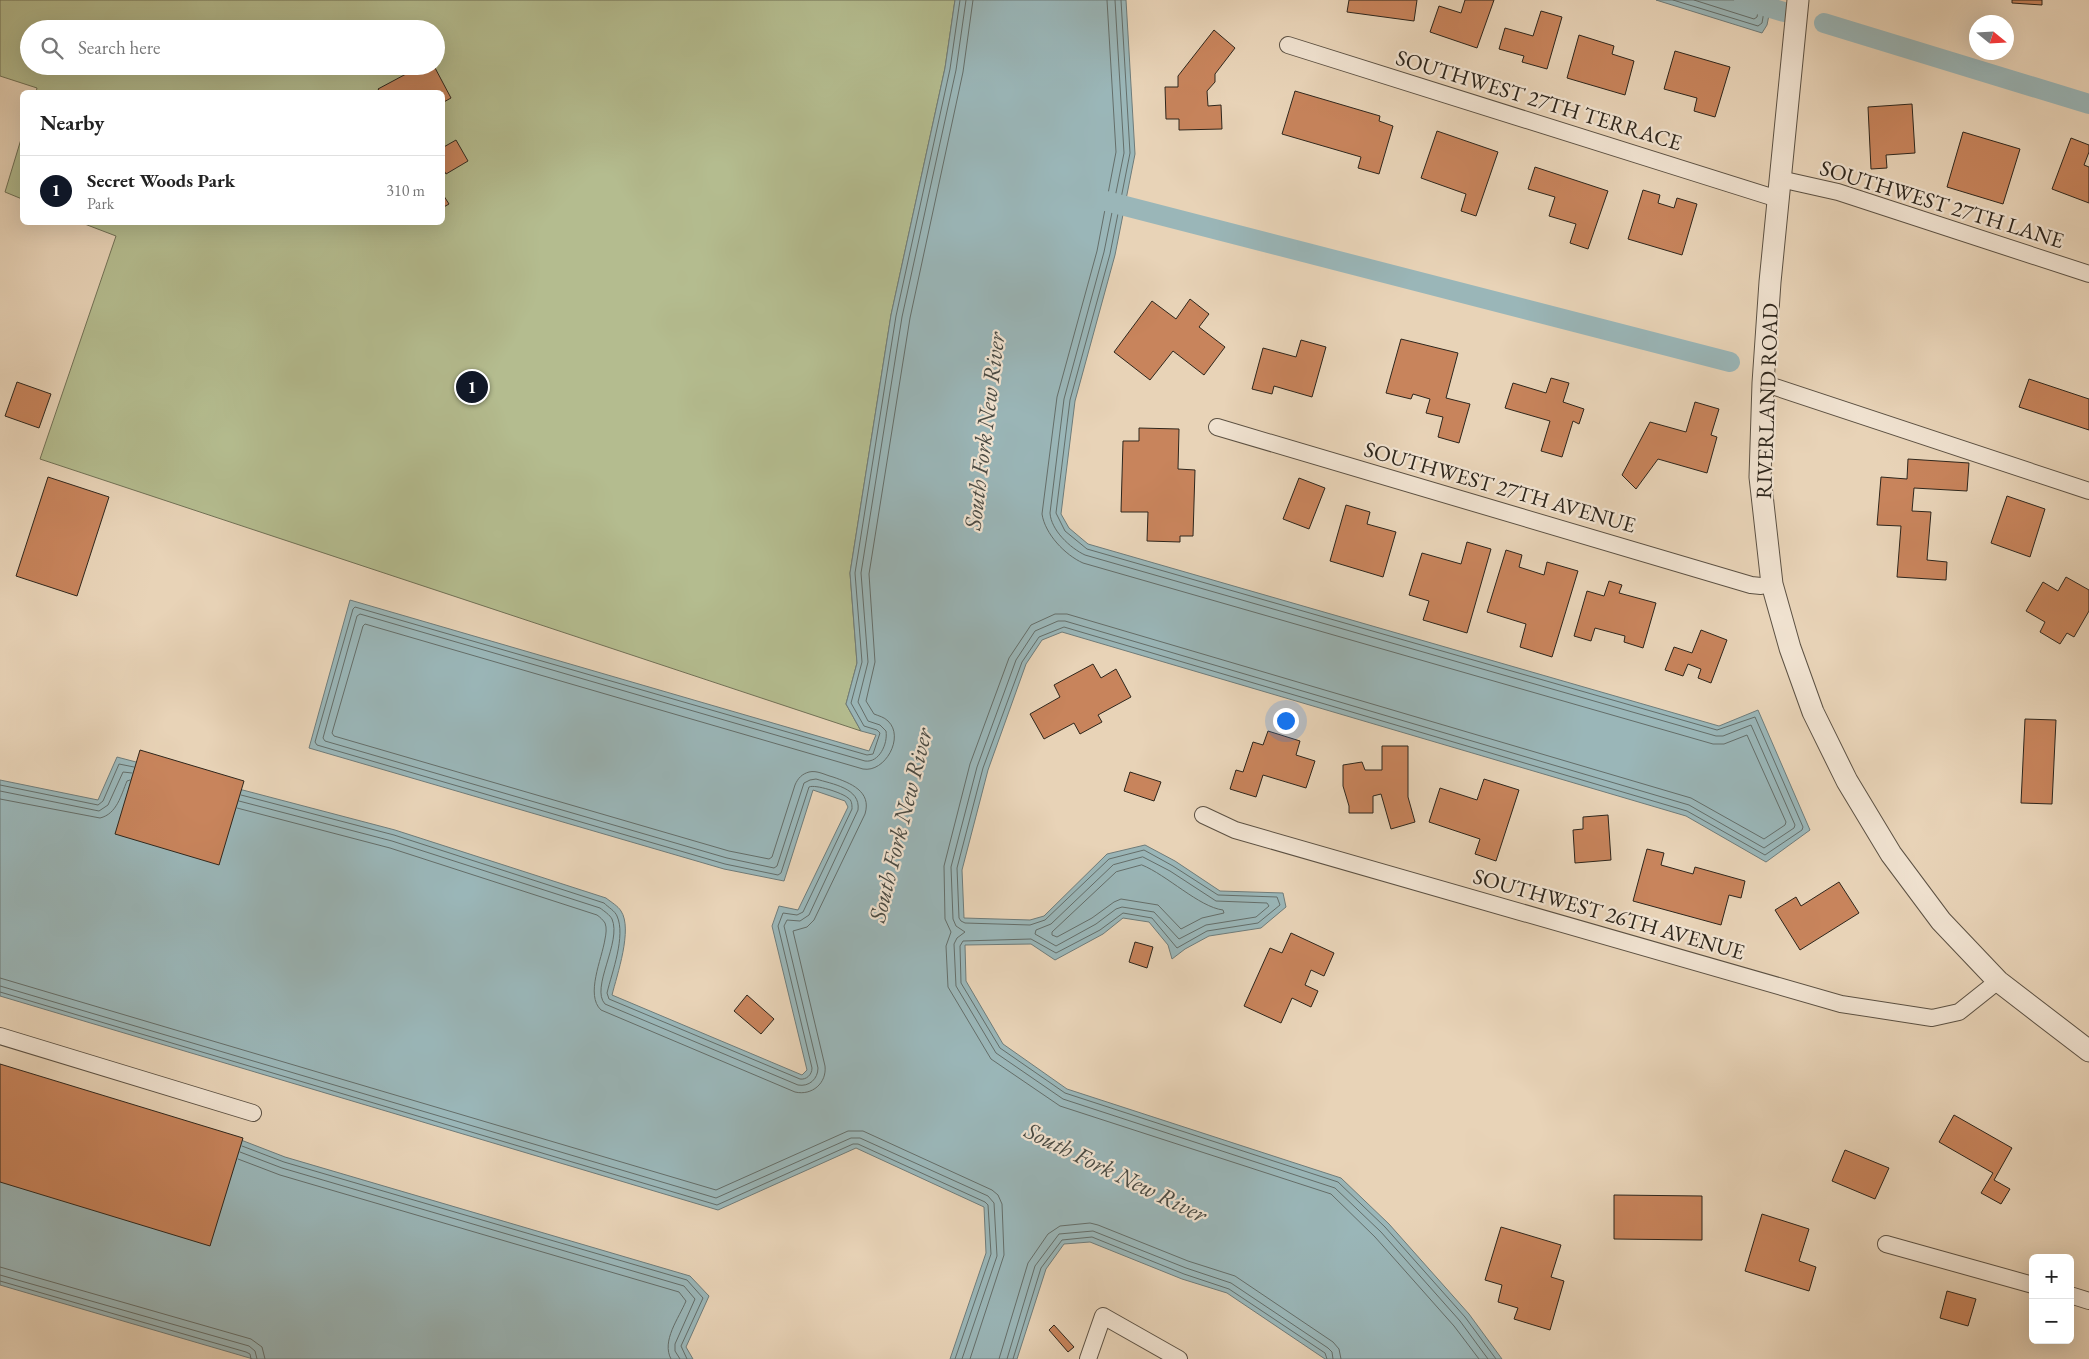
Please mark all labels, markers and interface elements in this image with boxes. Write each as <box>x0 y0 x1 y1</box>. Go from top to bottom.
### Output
north arrow <box>1969 15 2014 60</box>
search box <box>20 20 445 75</box>
icon: search <box>38 34 66 62</box>
text: Search here <box>78 35 160 60</box>
street label: SOUTHWEST 27TH TERRACE <box>1392 43 1686 157</box>
text: Nearby <box>40 109 104 136</box>
street label: SOUTHWEST 27TH LANE <box>1816 153 2068 255</box>
text: Secret Woods Park <box>87 168 235 193</box>
text: 1 <box>52 180 60 201</box>
text: 310 m <box>386 180 425 201</box>
text: Park <box>87 193 114 214</box>
street label: RIVERLAND ROAD <box>1749 302 1785 500</box>
water label: South Fork New River <box>956 329 1012 533</box>
pin: 1 <box>456 368 488 406</box>
street label: SOUTHWEST 27TH AVENUE <box>1361 434 1639 540</box>
your location <box>1273 708 1299 734</box>
water label: South Fork New River <box>861 723 940 926</box>
street label: SOUTHWEST 26TH AVENUE <box>1470 861 1748 967</box>
water label: South Fork New River <box>1019 1114 1214 1230</box>
map controls <box>2029 1254 2074 1344</box>
button: + <box>2029 1254 2074 1299</box>
button: − <box>2029 1299 2074 1344</box>

